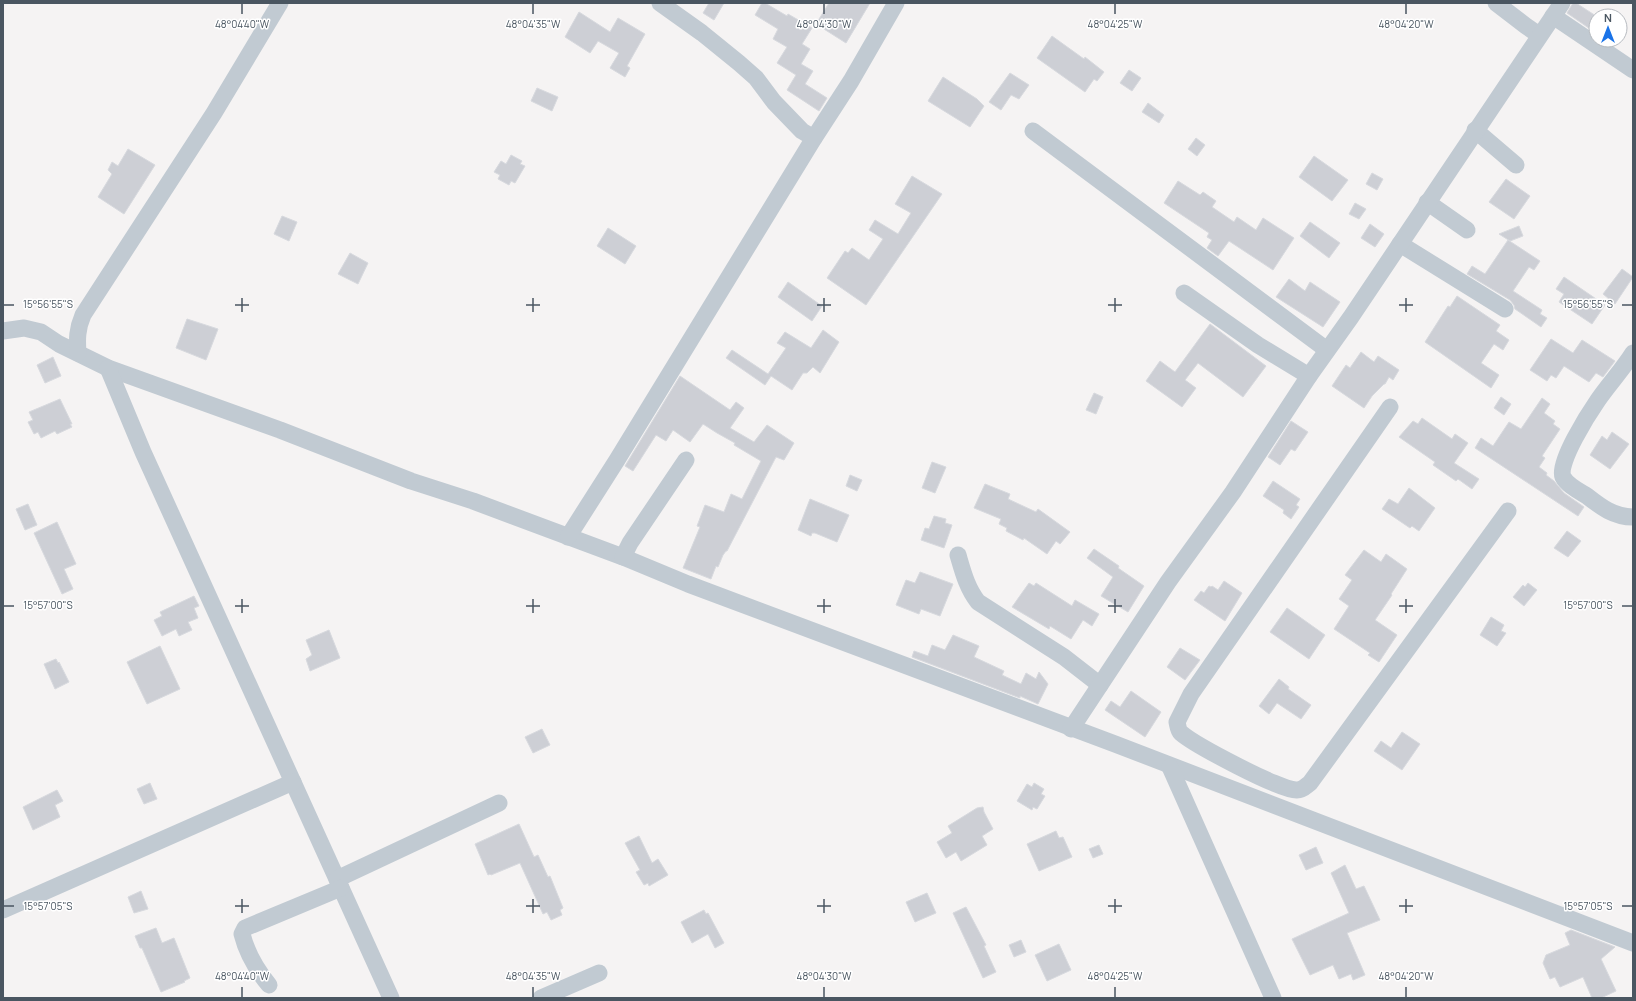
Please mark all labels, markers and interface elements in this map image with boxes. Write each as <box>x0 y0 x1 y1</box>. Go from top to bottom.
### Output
north arrow <box>1588 8 1628 48</box>
text: N <box>1604 10 1612 25</box>
text: 48°04'40"W <box>215 17 270 31</box>
text: 48°04'35"W <box>506 17 561 31</box>
text: 48°04'30"W <box>797 17 852 31</box>
text: 48°04'25"W <box>1088 17 1143 31</box>
text: 48°04'20"W <box>1378 17 1434 31</box>
text: 15°56'55"S <box>23 297 73 311</box>
text: 15°56'55"S <box>1563 297 1613 311</box>
text: 15°57'00"S <box>23 598 73 612</box>
text: 15°57'00"S <box>1563 598 1613 612</box>
text: 15°57'05"S <box>23 899 73 913</box>
text: 15°57'05"S <box>1563 899 1613 913</box>
text: 48°04'40"W <box>215 969 270 983</box>
text: 48°04'35"W <box>506 969 561 983</box>
text: 48°04'30"W <box>797 969 852 983</box>
text: 48°04'25"W <box>1088 969 1143 983</box>
text: 48°04'20"W <box>1378 969 1434 983</box>

